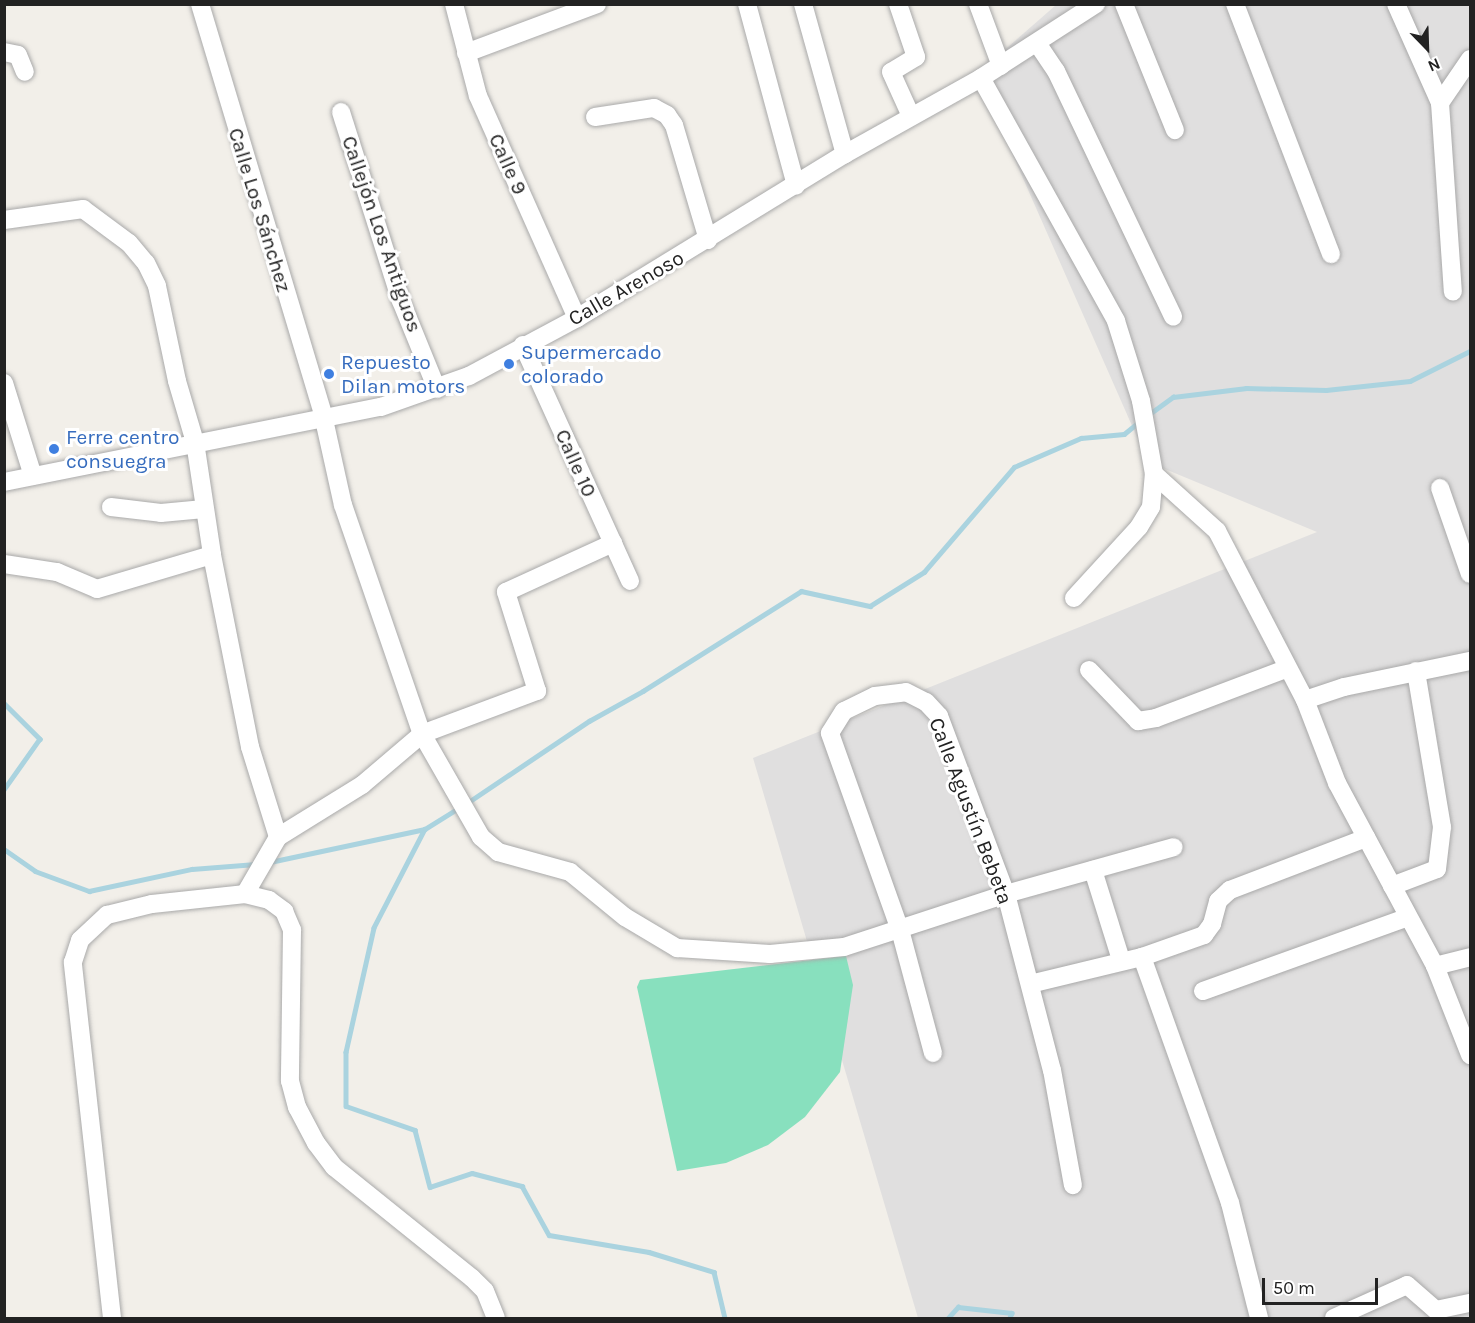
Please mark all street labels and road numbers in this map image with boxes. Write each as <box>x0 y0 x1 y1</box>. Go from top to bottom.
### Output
street label: Calle Los Sánchez <box>223 125 297 295</box>
street label: Calle 9 <box>483 130 533 198</box>
street label: Callejón Los Antiguos <box>337 133 427 335</box>
street label: Calle Arenoso <box>564 245 688 331</box>
street label: Calle 10 <box>550 425 602 501</box>
street label: Calle Agustín Bebeta <box>924 714 1018 908</box>

